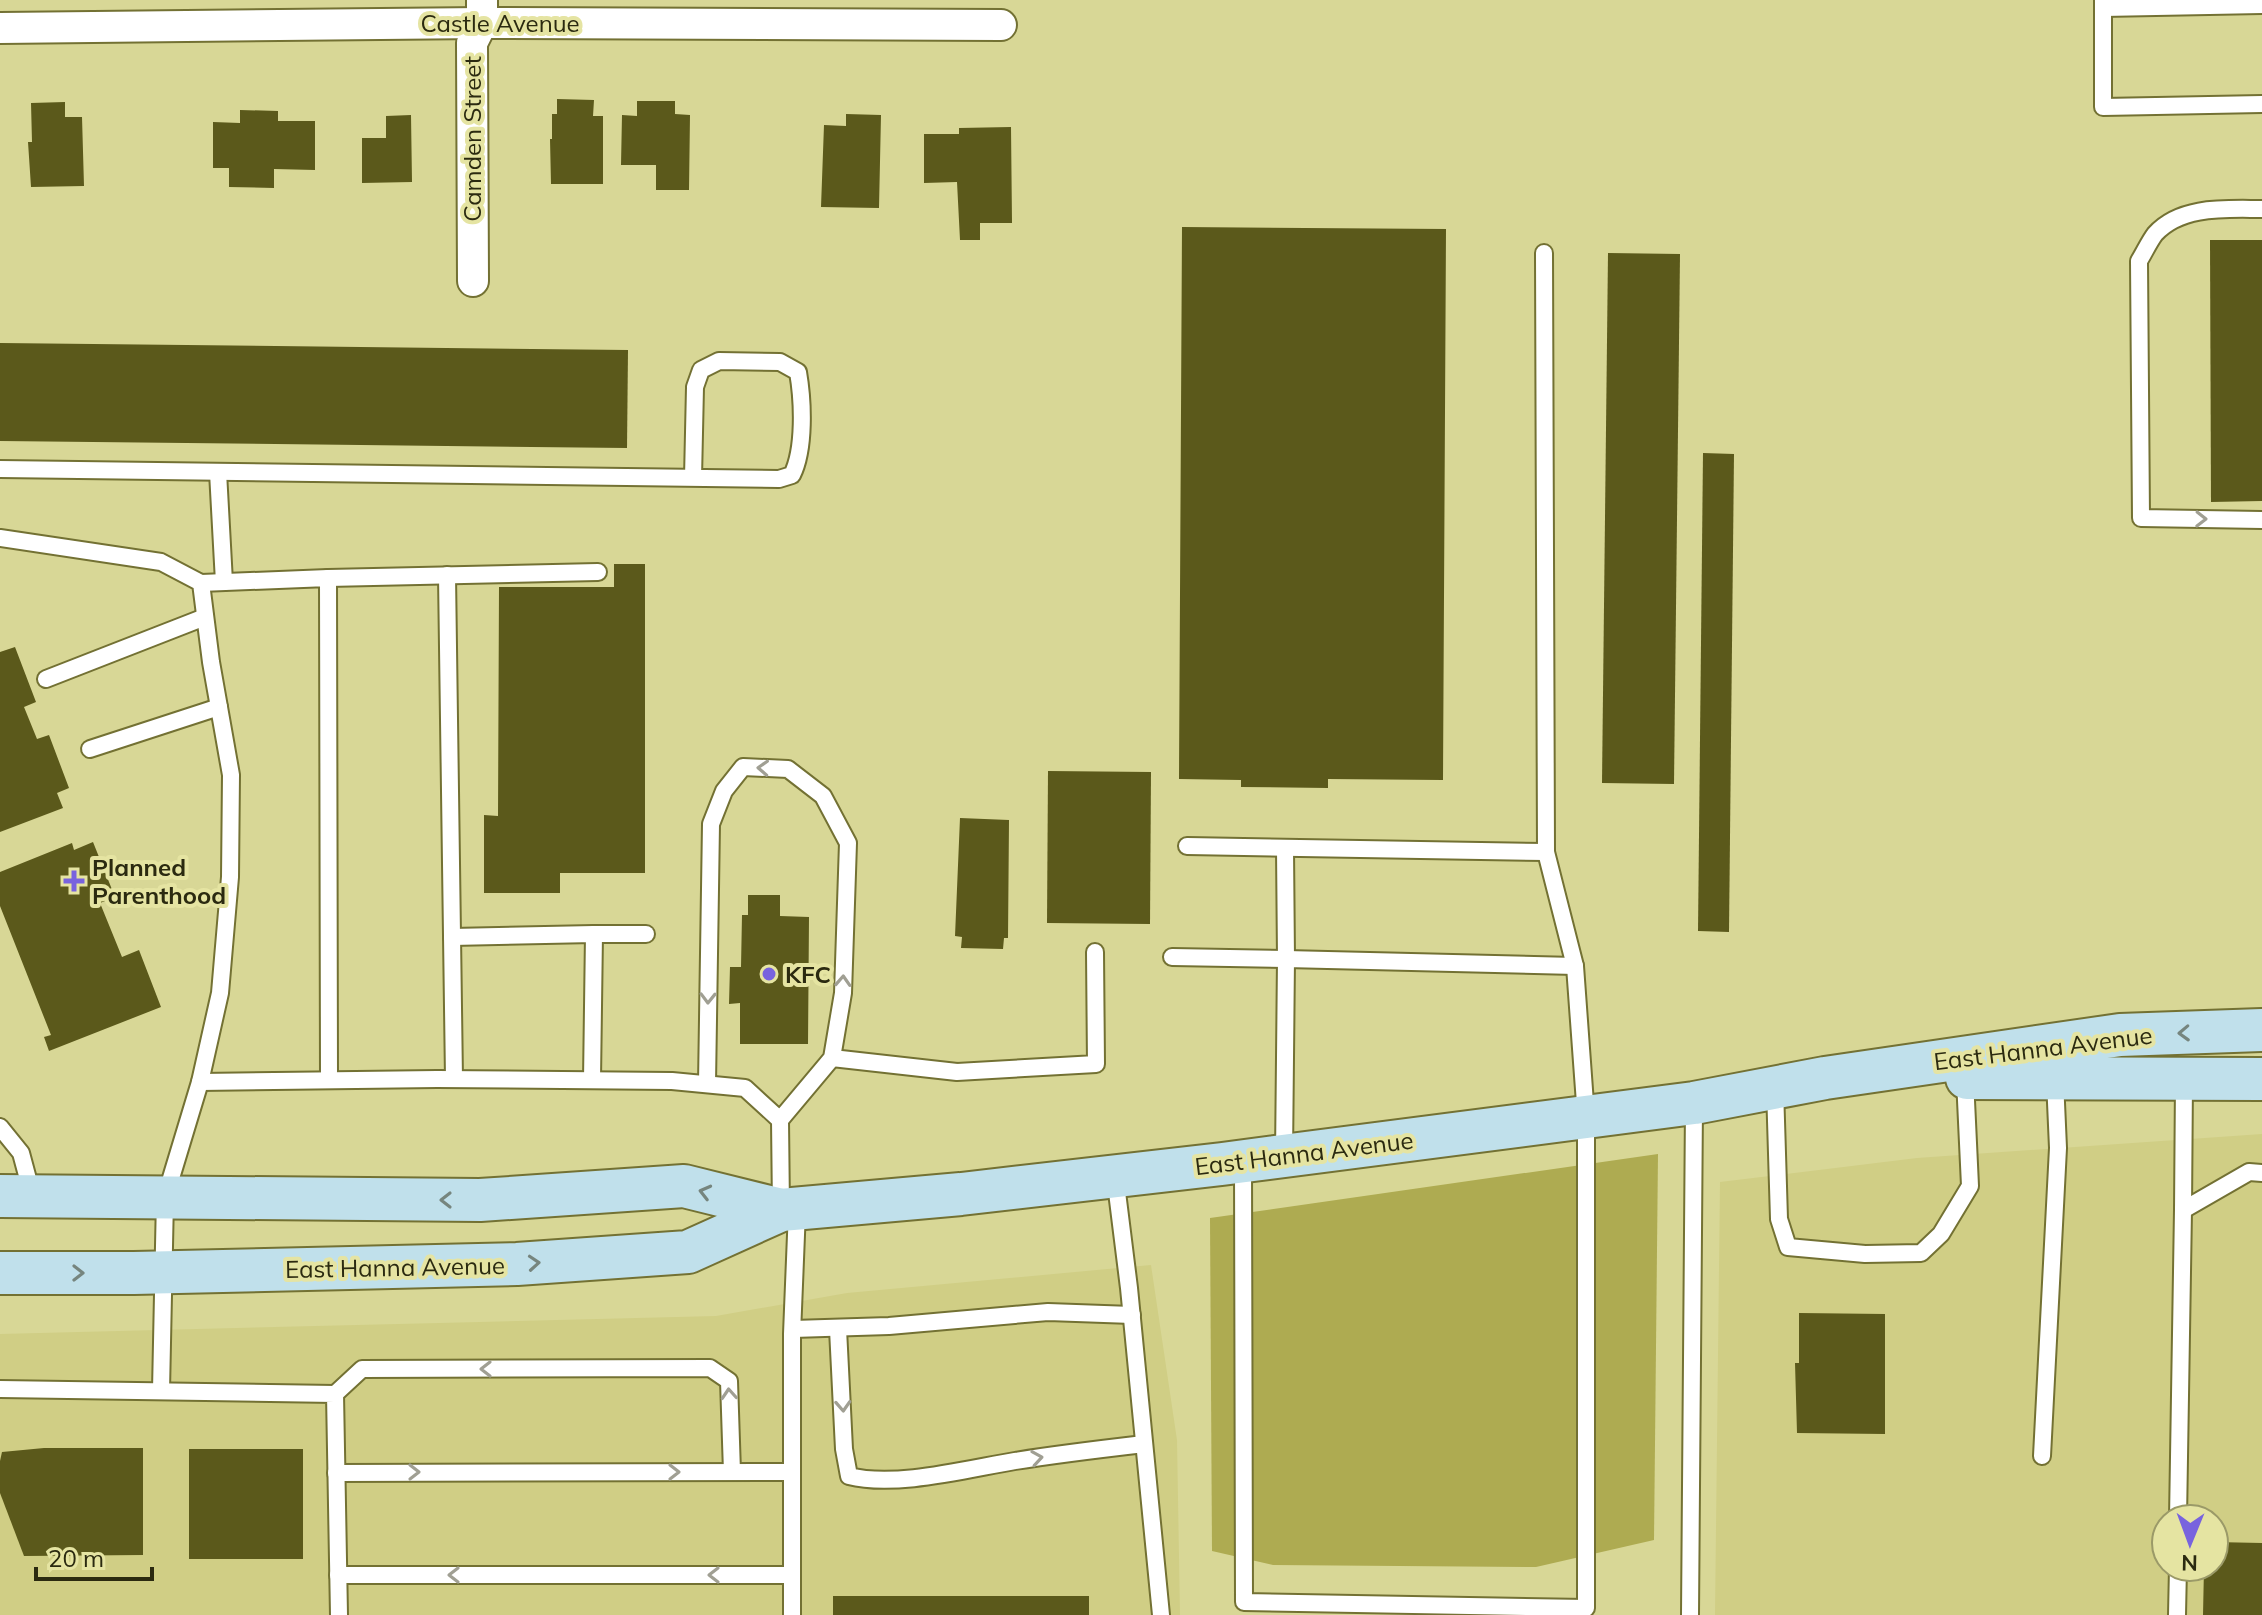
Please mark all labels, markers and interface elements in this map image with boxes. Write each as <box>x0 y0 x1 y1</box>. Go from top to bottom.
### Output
street label: Castle Avenue <box>420 8 580 38</box>
street label: Camden Street <box>457 56 487 222</box>
one-way arrow <box>2195 510 2208 528</box>
one-way arrow <box>756 760 769 777</box>
place label: Planned Parenthood <box>92 852 226 910</box>
marker: Planned Parenthood <box>63 870 85 892</box>
place label: KFC <box>785 959 831 989</box>
marker: KFC <box>760 965 778 983</box>
one-way arrow <box>835 974 852 987</box>
one-way arrow <box>700 992 717 1005</box>
street label: East Hanna Avenue <box>1932 1020 2154 1076</box>
one-way arrow <box>2177 1024 2190 1041</box>
street label: East Hanna Avenue <box>1193 1125 1415 1181</box>
one-way arrow <box>699 1184 713 1201</box>
one-way arrow <box>439 1191 452 1209</box>
street label: East Hanna Avenue <box>285 1250 505 1284</box>
one-way arrow <box>528 1255 541 1272</box>
one-way arrow <box>72 1264 85 1282</box>
one-way arrow <box>479 1360 492 1378</box>
one-way arrow <box>721 1387 738 1400</box>
one-way arrow <box>834 1400 851 1413</box>
one-way arrow <box>1030 1450 1044 1467</box>
one-way arrow <box>408 1463 421 1481</box>
one-way arrow <box>668 1463 681 1481</box>
north arrow <box>2150 1503 2230 1583</box>
scale bar <box>36 1531 152 1581</box>
text: 20 m <box>48 1543 104 1573</box>
text: N <box>2181 1549 2198 1577</box>
one-way arrow <box>447 1566 460 1584</box>
one-way arrow <box>707 1566 720 1584</box>

